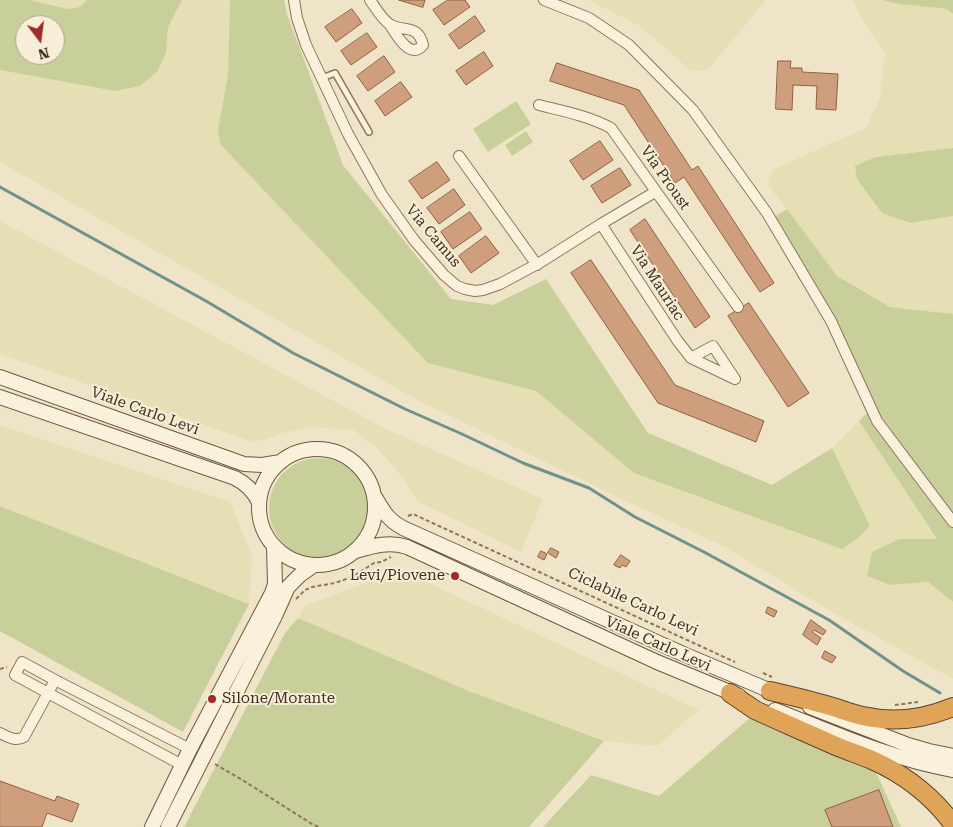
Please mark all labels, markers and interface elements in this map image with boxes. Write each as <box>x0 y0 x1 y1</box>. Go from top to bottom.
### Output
north arrow <box>15 15 65 65</box>
text: N <box>36 44 51 63</box>
street label: Via Proust <box>636 142 694 214</box>
street label: Via Camus <box>402 201 464 271</box>
street label: Via Mauriac <box>626 242 688 324</box>
street label: Viale Carlo Levi <box>89 383 201 439</box>
street label: Ciclabile Carlo Levi <box>565 564 701 640</box>
place label: Levi/Piovene <box>350 567 445 585</box>
marker: Levi/Piovene <box>449 570 461 582</box>
street label: Viale Carlo Levi <box>602 613 714 675</box>
place label: Silone/Morante <box>222 690 335 708</box>
marker: Silone/Morante <box>206 693 218 705</box>

